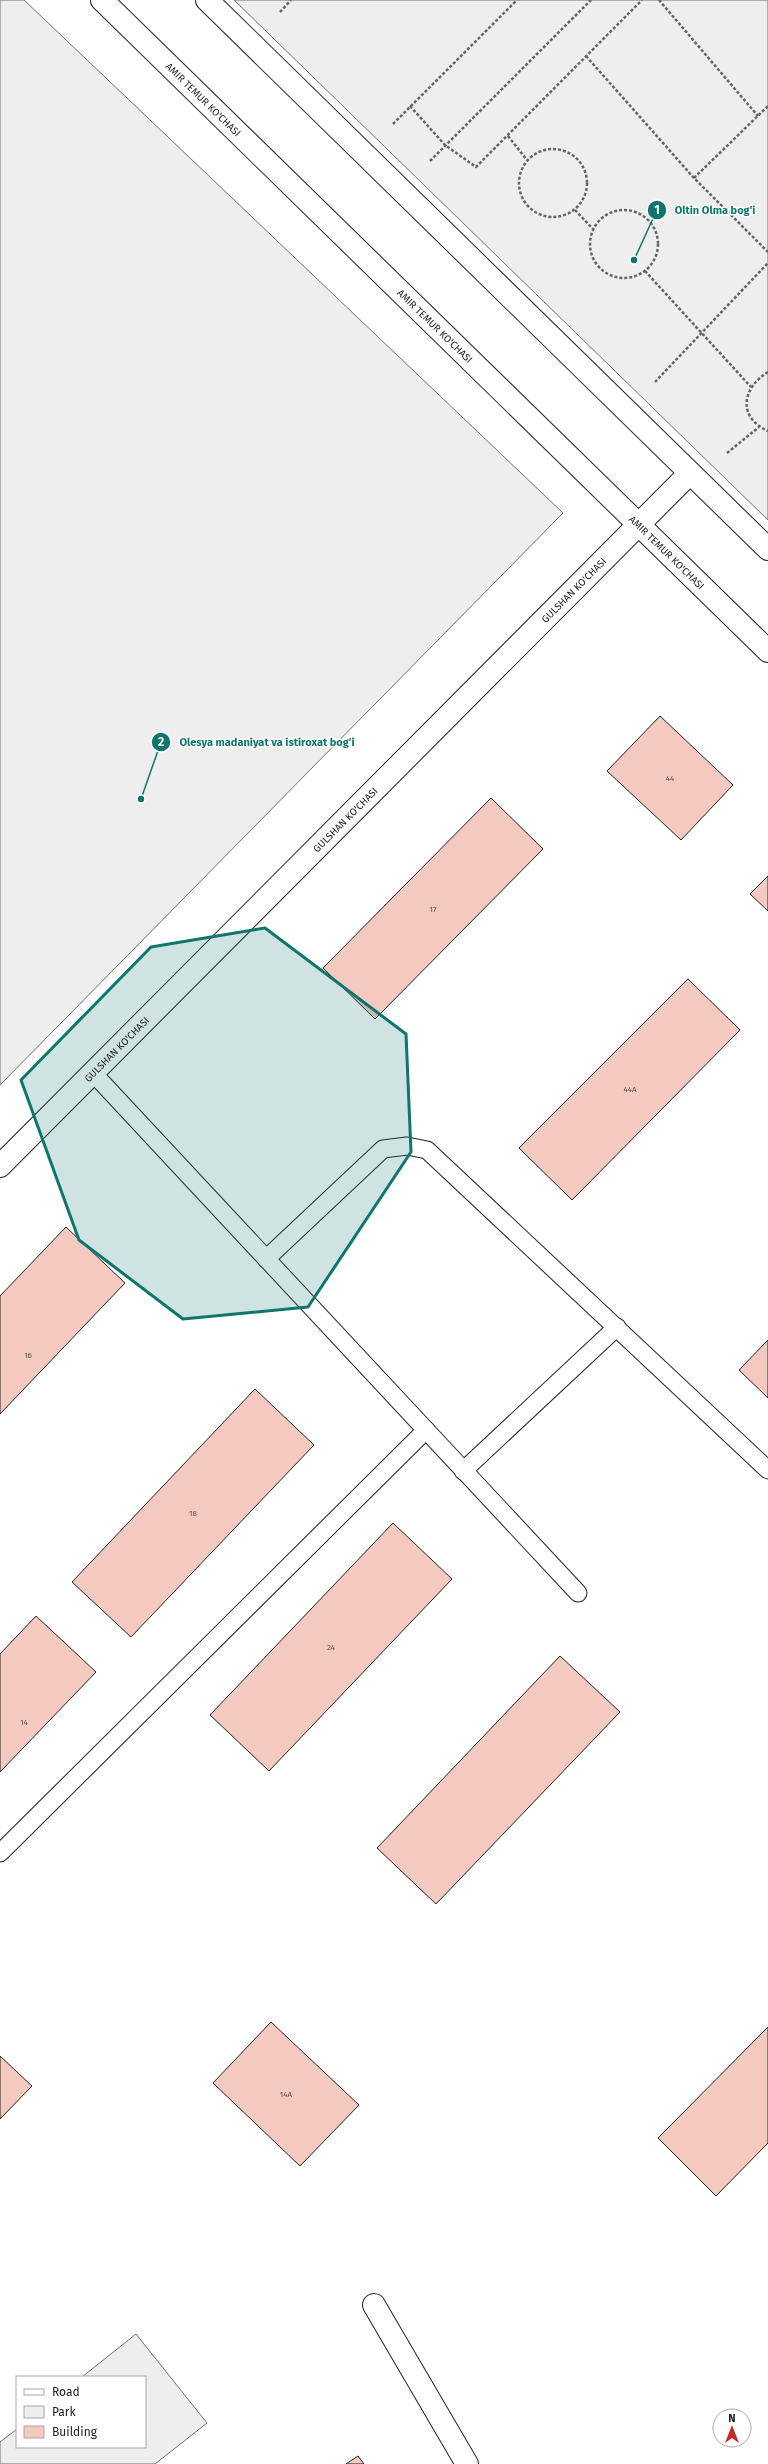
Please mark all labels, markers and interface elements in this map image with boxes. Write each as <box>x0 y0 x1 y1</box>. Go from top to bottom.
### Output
street label: AMIR TEMUR KO'CHASI <box>163 61 243 139</box>
callout: Oltin Olma bog'i <box>647 199 764 222</box>
text: 1 <box>654 203 660 217</box>
text: Oltin Olma bog'i <box>675 204 755 217</box>
street label: AMIR TEMUR KO'CHASI <box>394 287 475 366</box>
street label: AMIR TEMUR KO'CHASI <box>626 514 706 592</box>
street label: GULSHAN KO'CHASI <box>539 556 609 626</box>
callout: Olesya madaniyat va istiroxat bog'i <box>151 730 363 753</box>
text: 2 <box>158 735 164 749</box>
text: Olesya madaniyat va istiroxat bog'i <box>179 736 355 749</box>
house number: 44 <box>666 774 675 783</box>
street label: GULSHAN KO'CHASI <box>311 785 381 855</box>
house number: 17 <box>429 905 437 914</box>
street label: GULSHAN KO'CHASI <box>82 1015 152 1085</box>
house number: 44А <box>623 1085 637 1094</box>
house number: 16 <box>24 1351 32 1360</box>
house number: 18 <box>189 1509 198 1518</box>
house number: 24 <box>327 1643 336 1652</box>
house number: 14 <box>20 1718 29 1727</box>
house number: 14А <box>280 2090 293 2099</box>
legend <box>16 2376 146 2448</box>
text: Road <box>52 2385 80 2399</box>
text: Park <box>52 2405 76 2419</box>
north arrow <box>712 2408 752 2448</box>
text: N <box>728 2412 736 2425</box>
text: Building <box>52 2425 98 2439</box>

